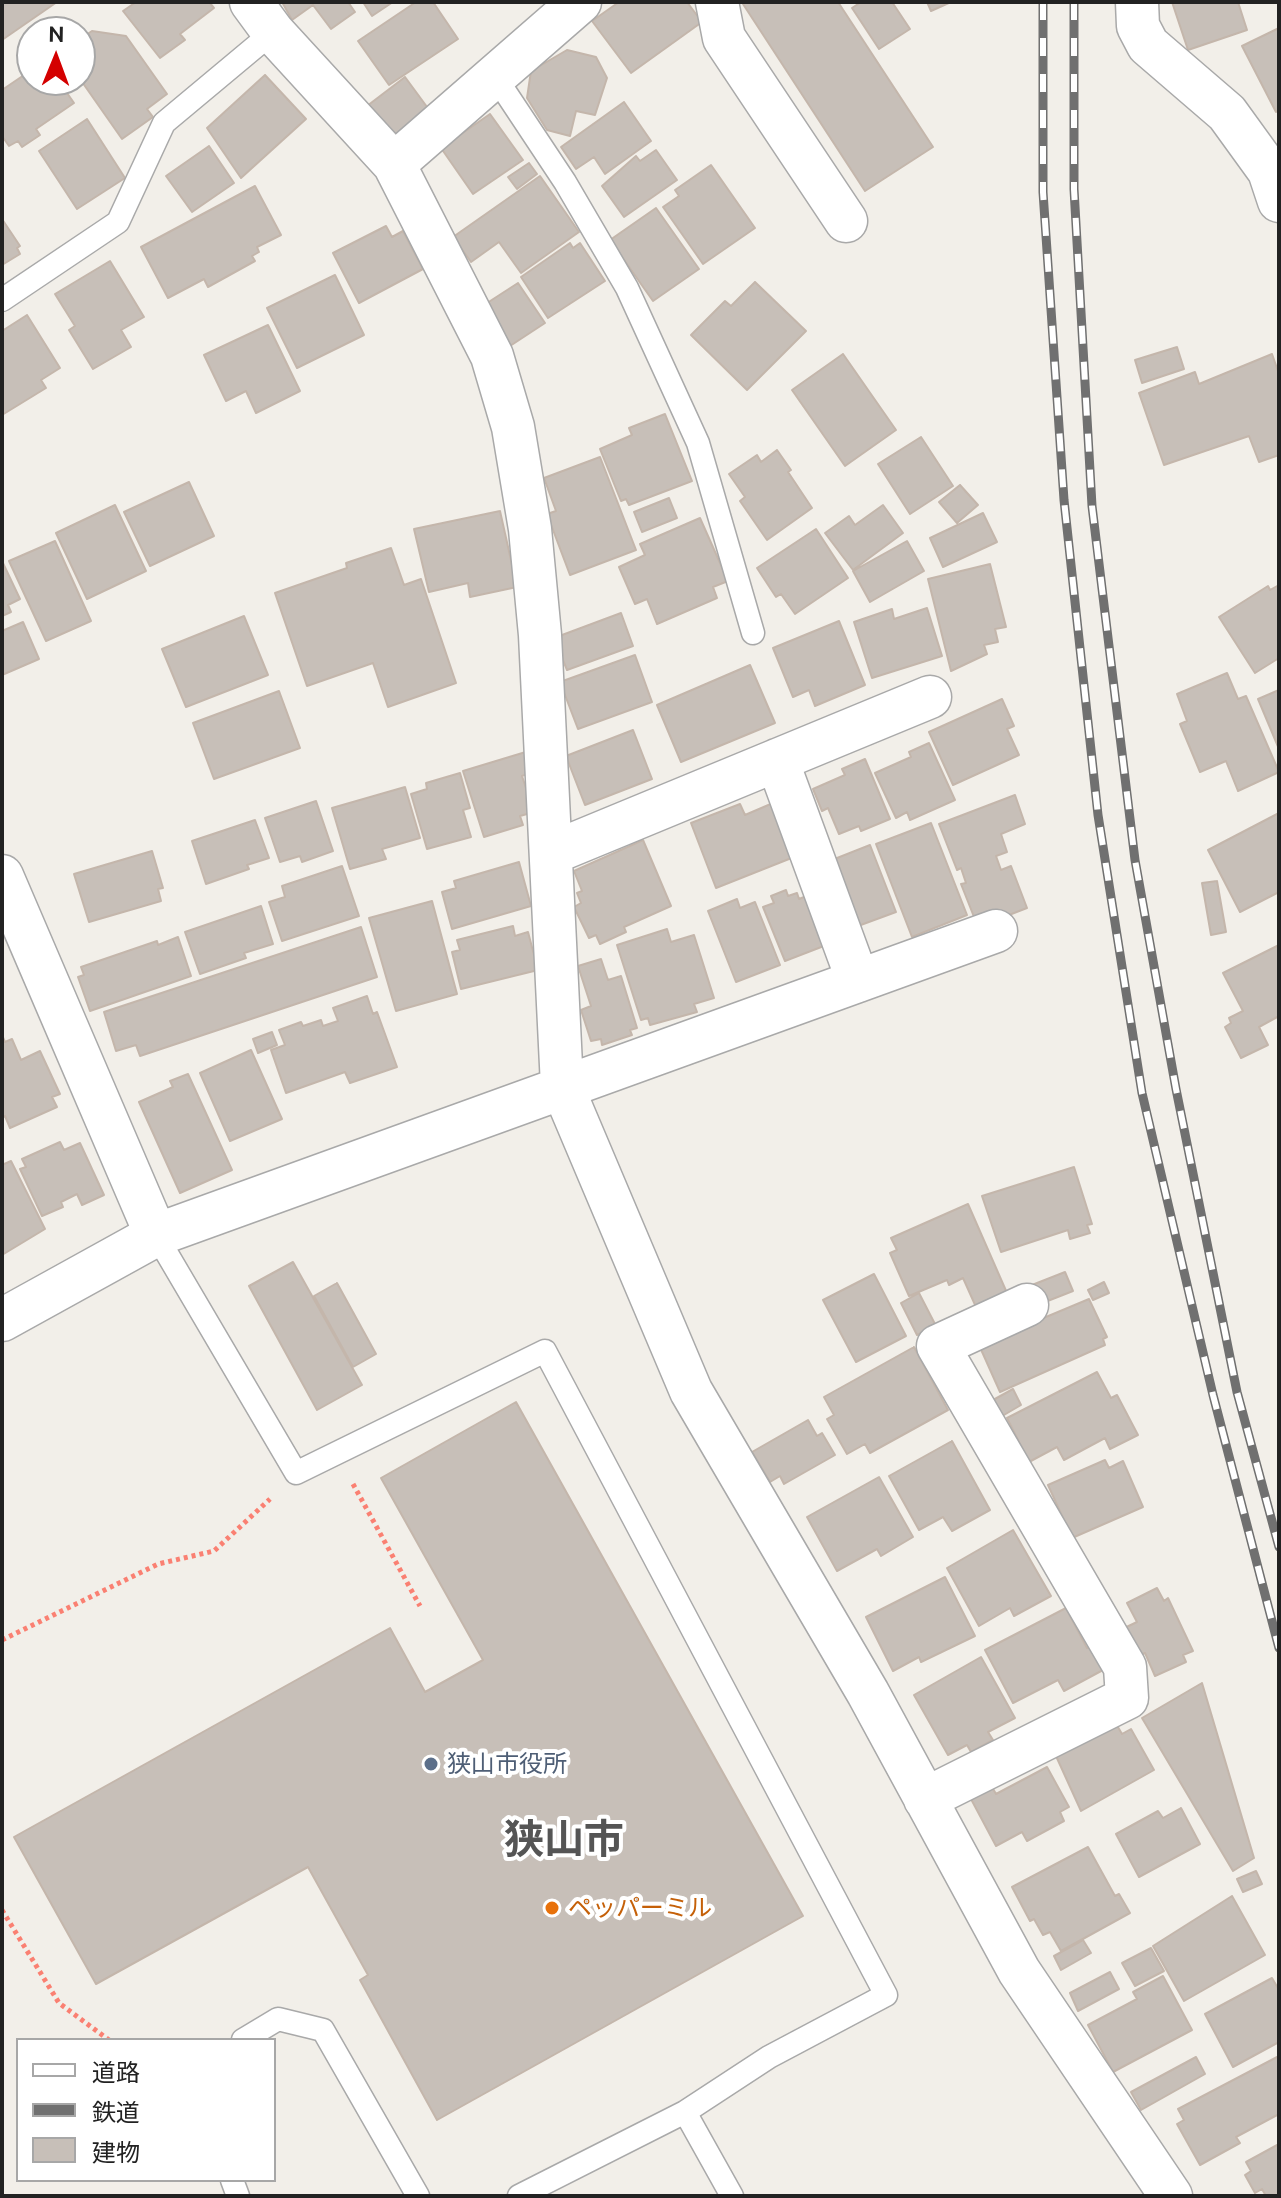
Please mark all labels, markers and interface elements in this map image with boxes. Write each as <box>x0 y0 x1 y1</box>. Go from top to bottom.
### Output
north arrow <box>16 16 96 96</box>
text: N <box>48 21 65 46</box>
place label: 狭山市役所 <box>447 1750 567 1778</box>
marker: 狭山市役所 <box>422 1755 440 1773</box>
district label: 狭山市 <box>504 1816 624 1864</box>
place label: ペッパーミル <box>568 1894 712 1922</box>
marker: ペッパーミル <box>543 1899 561 1917</box>
legend <box>16 2038 276 2182</box>
text: 道路 <box>92 2059 140 2086</box>
text: 鉄道 <box>92 2099 140 2126</box>
text: 建物 <box>92 2139 140 2166</box>

